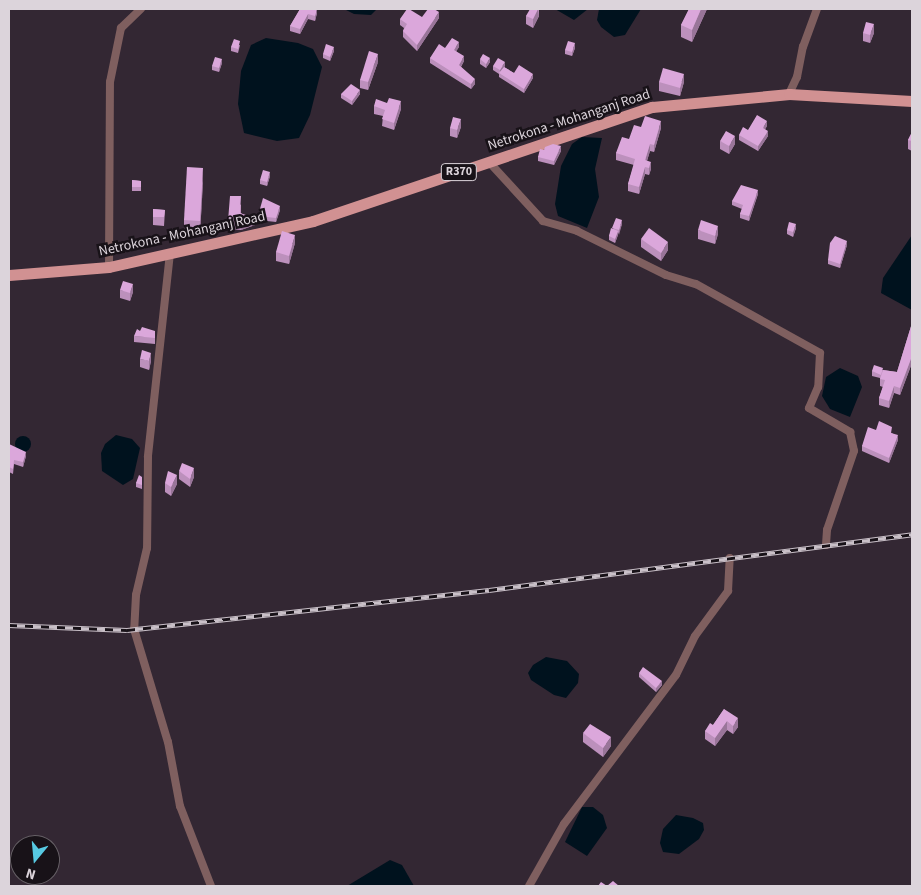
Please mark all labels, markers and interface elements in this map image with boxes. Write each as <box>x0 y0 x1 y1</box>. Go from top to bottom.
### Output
street label: Netrokona - Mohanganj Road <box>486 86 652 154</box>
road number: R370 <box>440 162 478 182</box>
street label: Netrokona - Mohanganj Road <box>97 208 267 260</box>
north arrow <box>10 835 60 885</box>
text: N <box>24 862 38 884</box>

